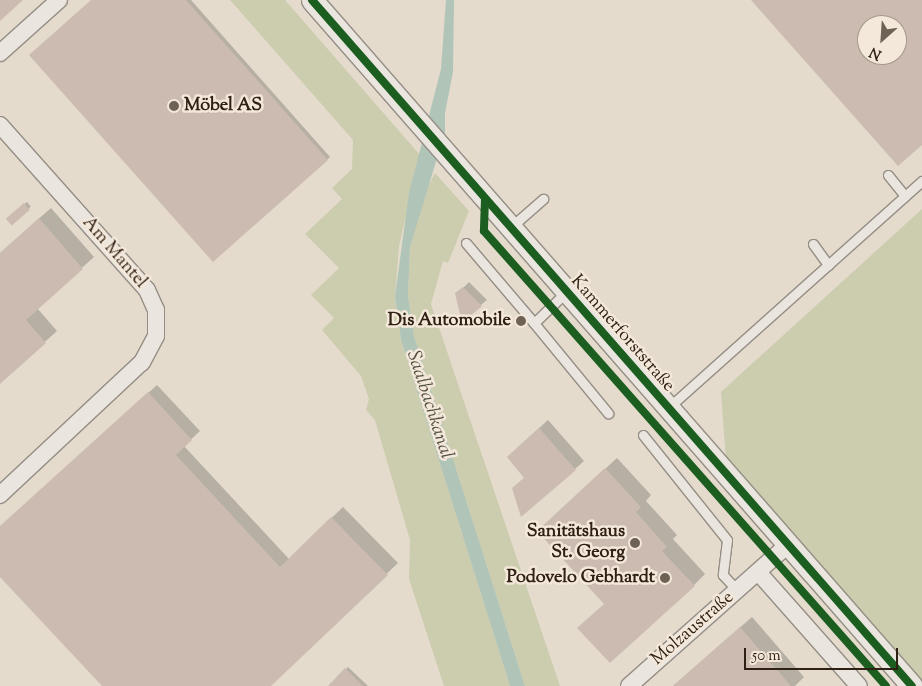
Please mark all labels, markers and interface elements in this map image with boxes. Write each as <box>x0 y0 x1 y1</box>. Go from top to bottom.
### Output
north arrow <box>857 15 907 65</box>
text: N <box>866 41 885 64</box>
place label: Möbel AS <box>184 95 262 117</box>
marker: Möbel AS <box>168 100 180 112</box>
street label: Am Mantel <box>77 213 151 293</box>
street label: Kammerforststraße <box>565 271 679 397</box>
place label: Dis Automobile <box>388 310 511 332</box>
marker: Dis Automobile <box>515 315 527 327</box>
water label: Saalbachkanal <box>401 348 457 462</box>
place label: Sanitätshaus St. Georg <box>527 522 625 564</box>
marker: Sanitätshaus St. Georg <box>629 537 641 549</box>
place label: Podovelo Gebhardt <box>507 567 655 589</box>
marker: Podovelo Gebhardt <box>659 572 671 584</box>
street label: Molzaustraße <box>647 587 739 671</box>
scale bar <box>747 638 901 670</box>
text: 50 m <box>752 646 781 667</box>

